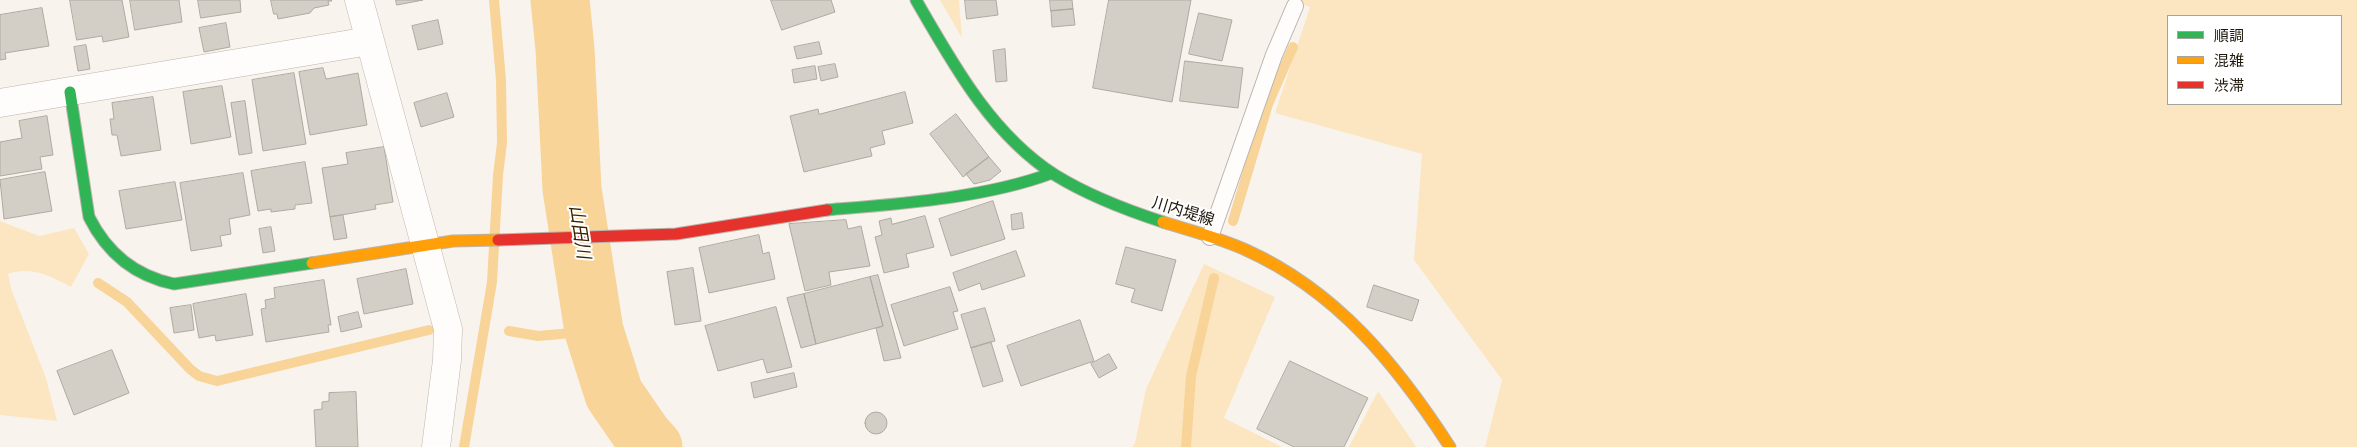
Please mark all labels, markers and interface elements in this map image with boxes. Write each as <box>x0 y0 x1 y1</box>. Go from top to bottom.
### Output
legend <box>2167 15 2342 105</box>
text: 順調 <box>2214 27 2244 45</box>
text: 混雑 <box>2214 52 2244 70</box>
text: 渋滞 <box>2214 77 2244 95</box>
street label: 川内堤線 <box>1150 193 1216 231</box>
water label: 山田川 <box>564 204 594 260</box>

